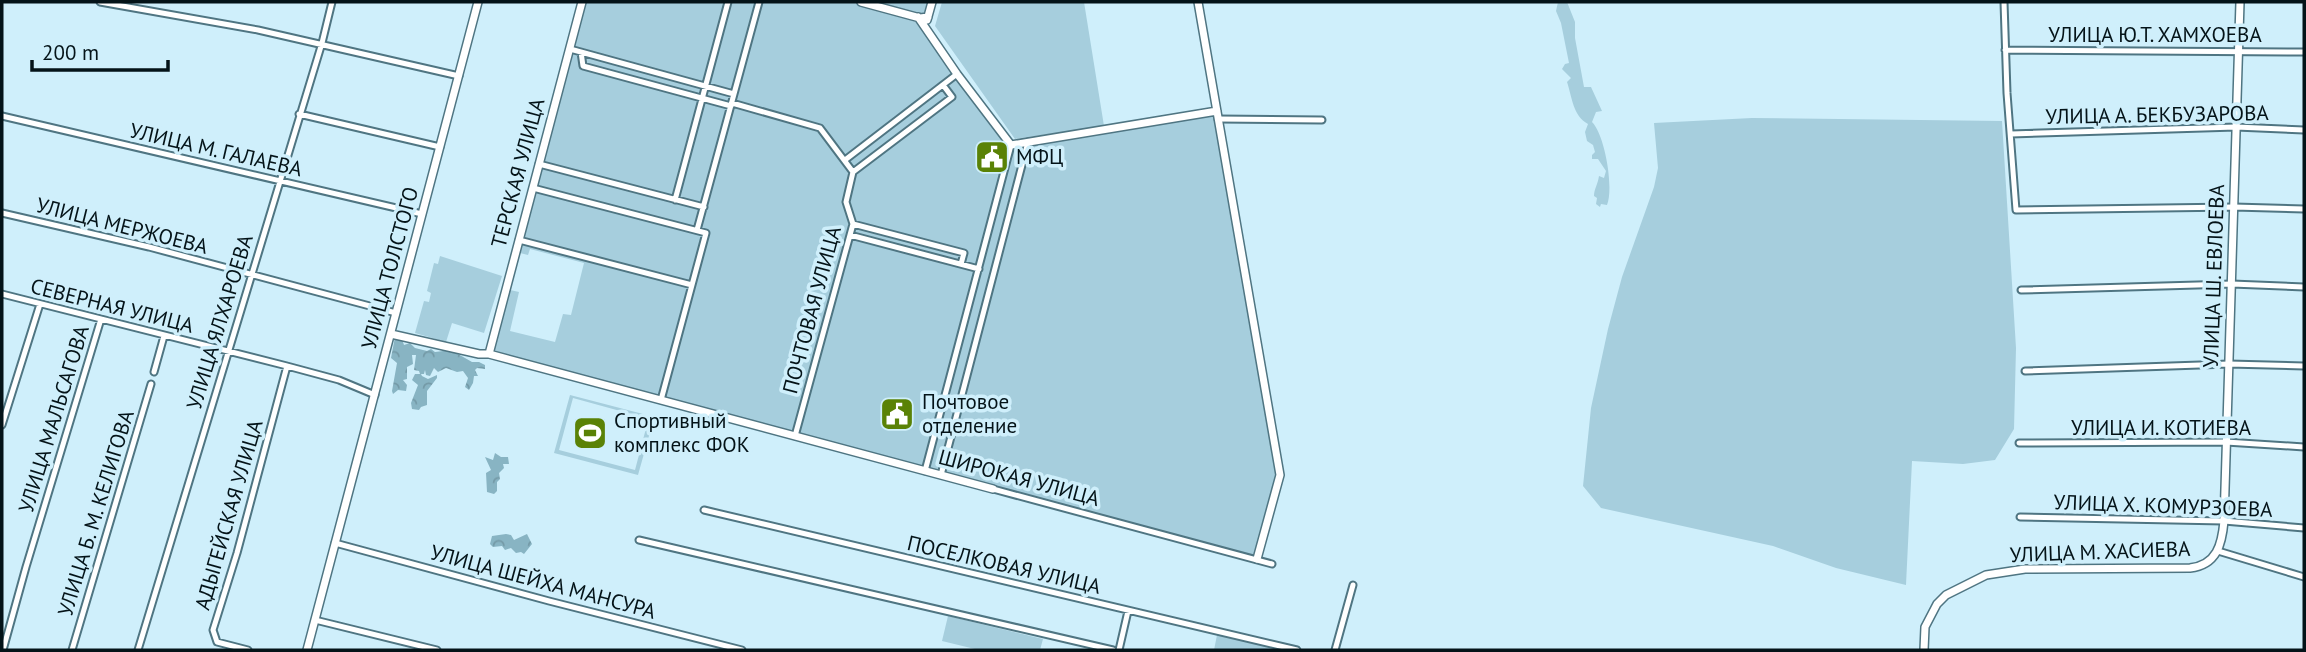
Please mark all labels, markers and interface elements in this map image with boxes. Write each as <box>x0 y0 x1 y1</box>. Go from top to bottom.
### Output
street label: УЛИЦА Ю.Т. ХАМХОЕВА <box>2048 21 2262 48</box>
scale bar <box>32 28 168 72</box>
text: 200 m <box>42 39 99 66</box>
street label: ТЕРСКАЯ УЛИЦА <box>485 95 551 250</box>
street label: УЛИЦА А. БЕКБУЗАРОВА <box>2045 99 2270 130</box>
street label: УЛИЦА М. ГАЛАЕВА <box>127 117 306 183</box>
public building icon: МФЦ <box>973 138 1011 176</box>
place label: МФЦ <box>1016 143 1063 170</box>
street label: УЛИЦА Ш. ЕВЛОЕВА <box>2197 183 2230 368</box>
street label: УЛИЦА ТОЛСТОГО <box>355 184 424 352</box>
street label: УЛИЦА МЕРЖОЕВА <box>33 191 211 260</box>
street label: ПОЧТОВАЯ УЛИЦА <box>776 222 847 397</box>
street label: УЛИЦА ЯЛХАРОЕВА <box>180 231 259 413</box>
street label: СЕВЕРНАЯ УЛИЦА <box>28 272 197 339</box>
street label: УЛИЦА МАЛЬСАГОВА <box>12 321 95 516</box>
place label: Почтовое отделение <box>922 388 1017 439</box>
public building icon: Почтовое отделение <box>878 395 916 433</box>
street label: УЛИЦА Б. М. КЕЛИГОВА <box>51 406 140 619</box>
place label: Спортивный комплекс ФОК <box>614 407 750 458</box>
sports icon: Спортивный комплекс ФОК <box>571 414 609 452</box>
street label: УЛИЦА И. КОТИЕВА <box>2071 414 2252 441</box>
street label: АДЫГЕЙСКАЯ УЛИЦА <box>188 416 269 613</box>
street label: ШИРОКАЯ УЛИЦА <box>936 443 1103 512</box>
street label: УЛИЦА Х. КОМУРЗОЕВА <box>2053 488 2274 523</box>
street label: ПОСЕЛКОВАЯ УЛИЦА <box>905 529 1104 600</box>
street label: УЛИЦА М. ХАСИЕВА <box>2009 535 2192 568</box>
street label: УЛИЦА ШЕЙХА МАНСУРА <box>427 538 659 625</box>

